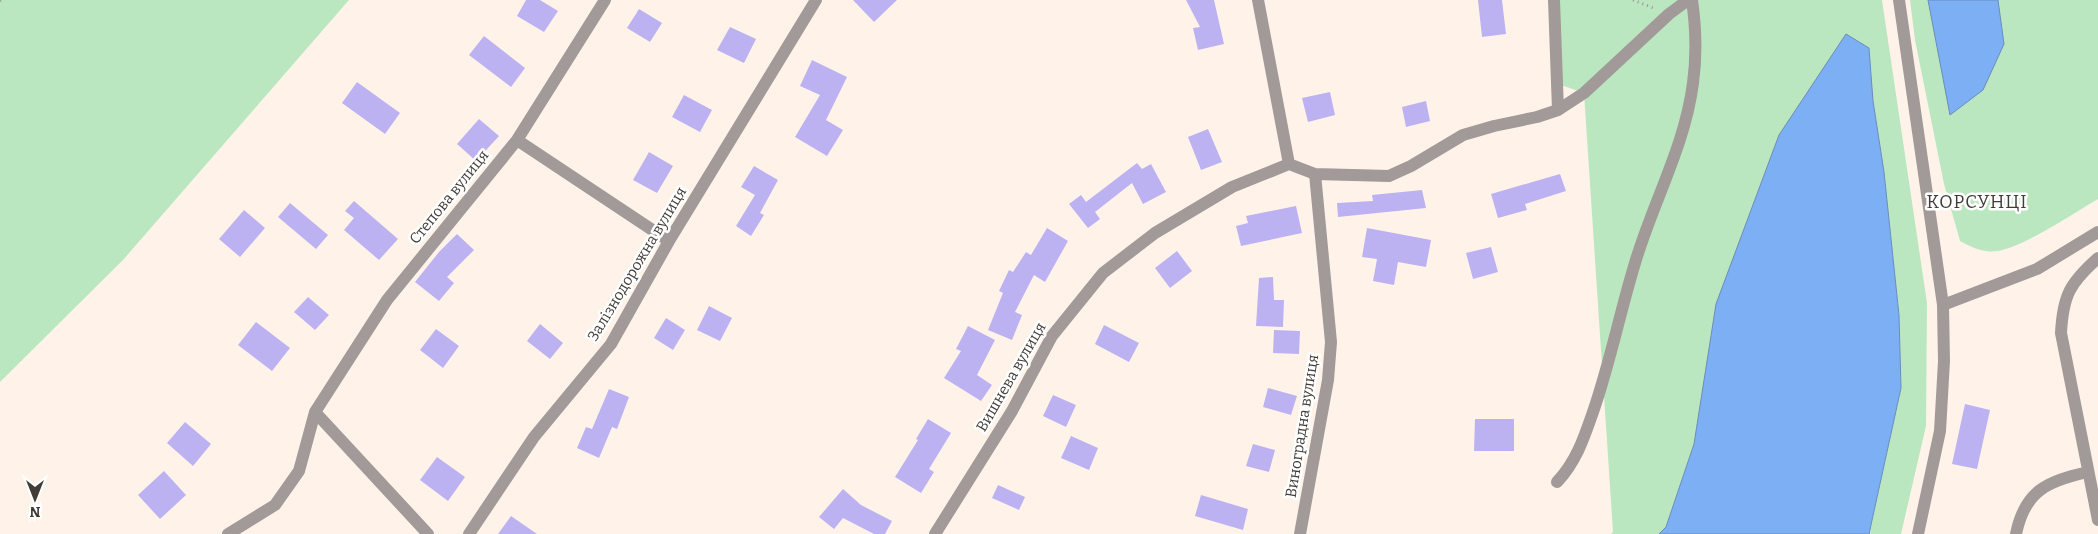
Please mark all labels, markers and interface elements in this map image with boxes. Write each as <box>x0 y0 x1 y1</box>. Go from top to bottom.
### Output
street label: Степова вулиця <box>406 146 492 248</box>
street label: Залізнодорожна вулиця <box>584 184 690 344</box>
district label: КОРСУНЦІ <box>1926 191 2028 213</box>
street label: Вишнева вулиця <box>972 319 1050 435</box>
street label: Виноградна вулиця <box>1282 353 1322 499</box>
north arrow <box>10 474 60 524</box>
text: N <box>29 503 40 520</box>

